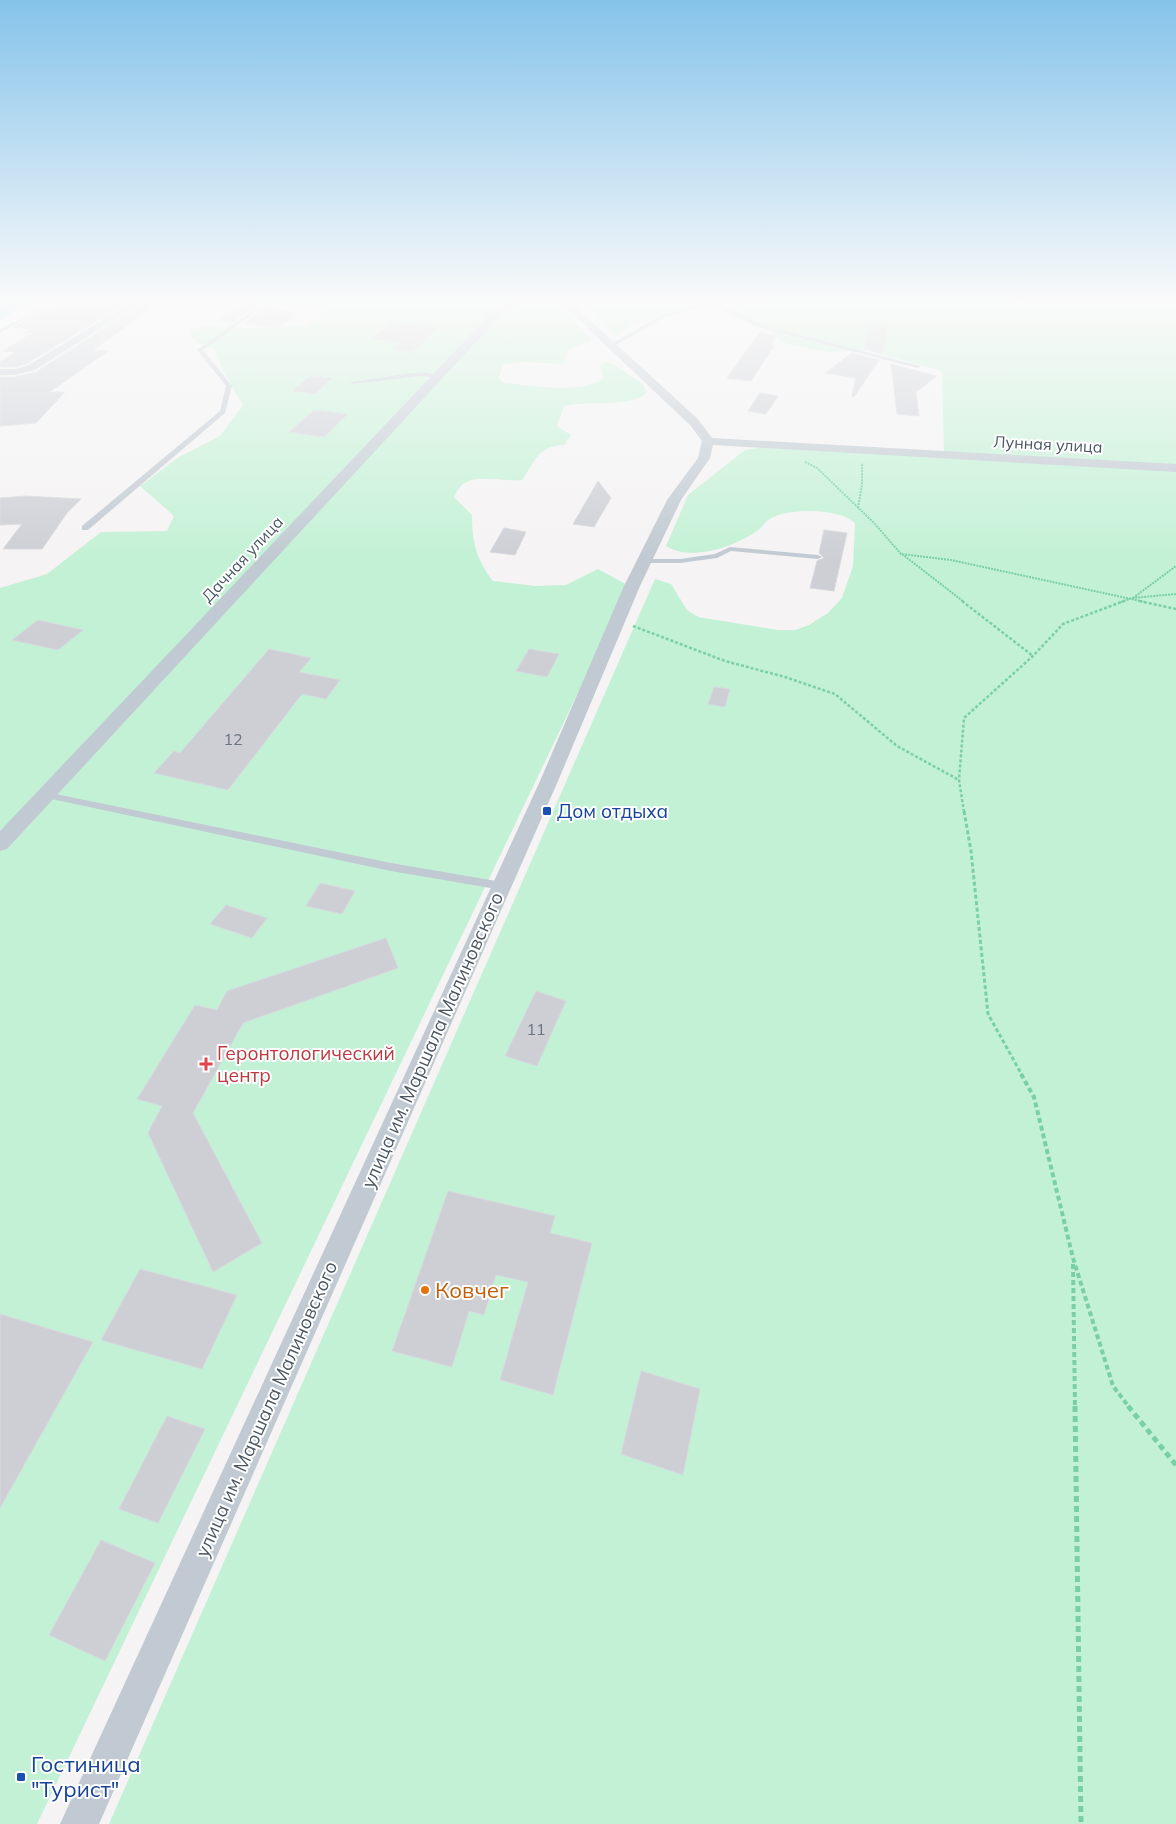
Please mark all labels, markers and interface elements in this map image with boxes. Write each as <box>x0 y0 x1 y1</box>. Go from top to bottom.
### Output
street label: Лунная улица <box>993 431 1103 457</box>
street label: Дачная улица <box>197 512 287 606</box>
house number: 12 <box>223 729 243 749</box>
place label: Дом отдыха <box>557 799 668 823</box>
marker: Дом отдыха <box>541 805 553 817</box>
street label: улица им. Маршала Малиновского <box>356 888 508 1192</box>
house number: 11 <box>526 1019 546 1039</box>
place label: Геронтологический центр <box>217 1041 395 1087</box>
marker: Геронтологический центр <box>199 1057 213 1071</box>
street label: улица им. Маршала Малиновского <box>190 1257 342 1561</box>
place label: Ковчег <box>435 1276 509 1304</box>
marker: Ковчег <box>419 1284 431 1296</box>
place label: Гостиница "Турист" <box>31 1750 141 1803</box>
marker: Гостиница "Турист" <box>15 1771 27 1783</box>

